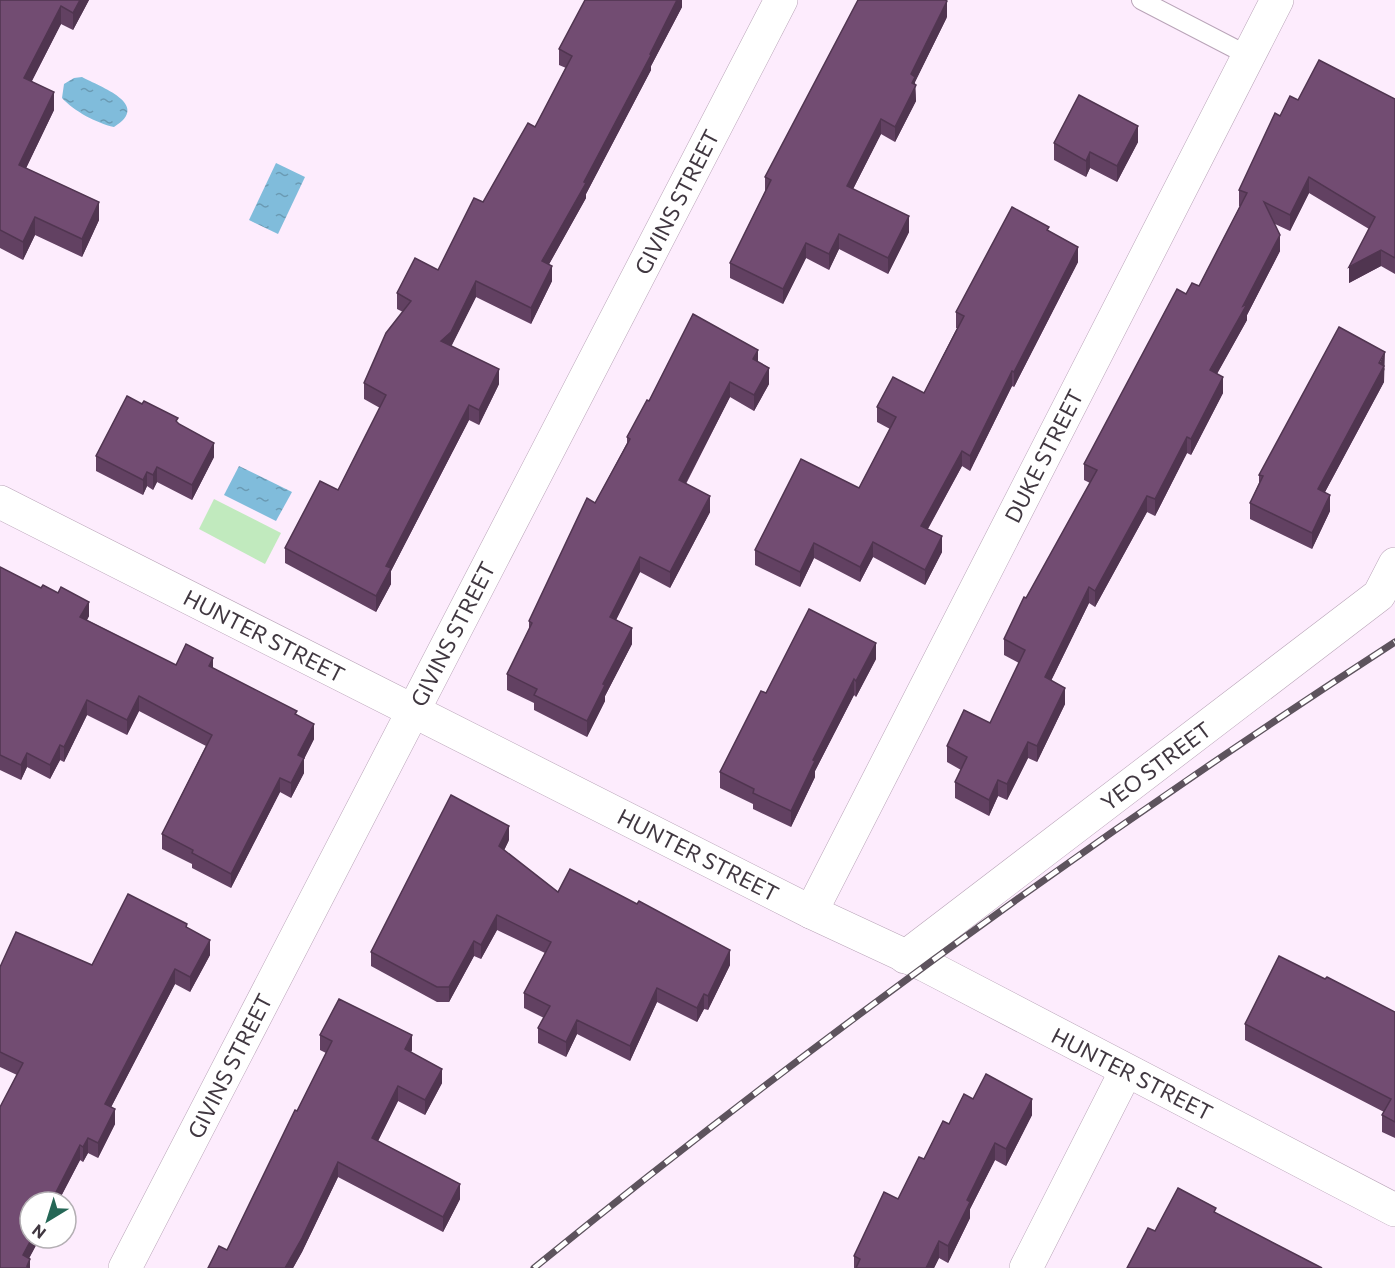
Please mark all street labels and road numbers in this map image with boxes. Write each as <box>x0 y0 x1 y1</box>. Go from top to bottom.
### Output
street label: GIVINS STREET <box>628 125 725 279</box>
street label: DUKE STREET <box>998 385 1089 527</box>
street label: GIVINS STREET <box>404 557 501 711</box>
street label: HUNTER STREET <box>179 583 349 688</box>
street label: YEO STREET <box>1095 715 1216 816</box>
street label: HUNTER STREET <box>613 802 783 907</box>
street label: GIVINS STREET <box>181 989 278 1143</box>
street label: HUNTER STREET <box>1047 1021 1217 1126</box>

